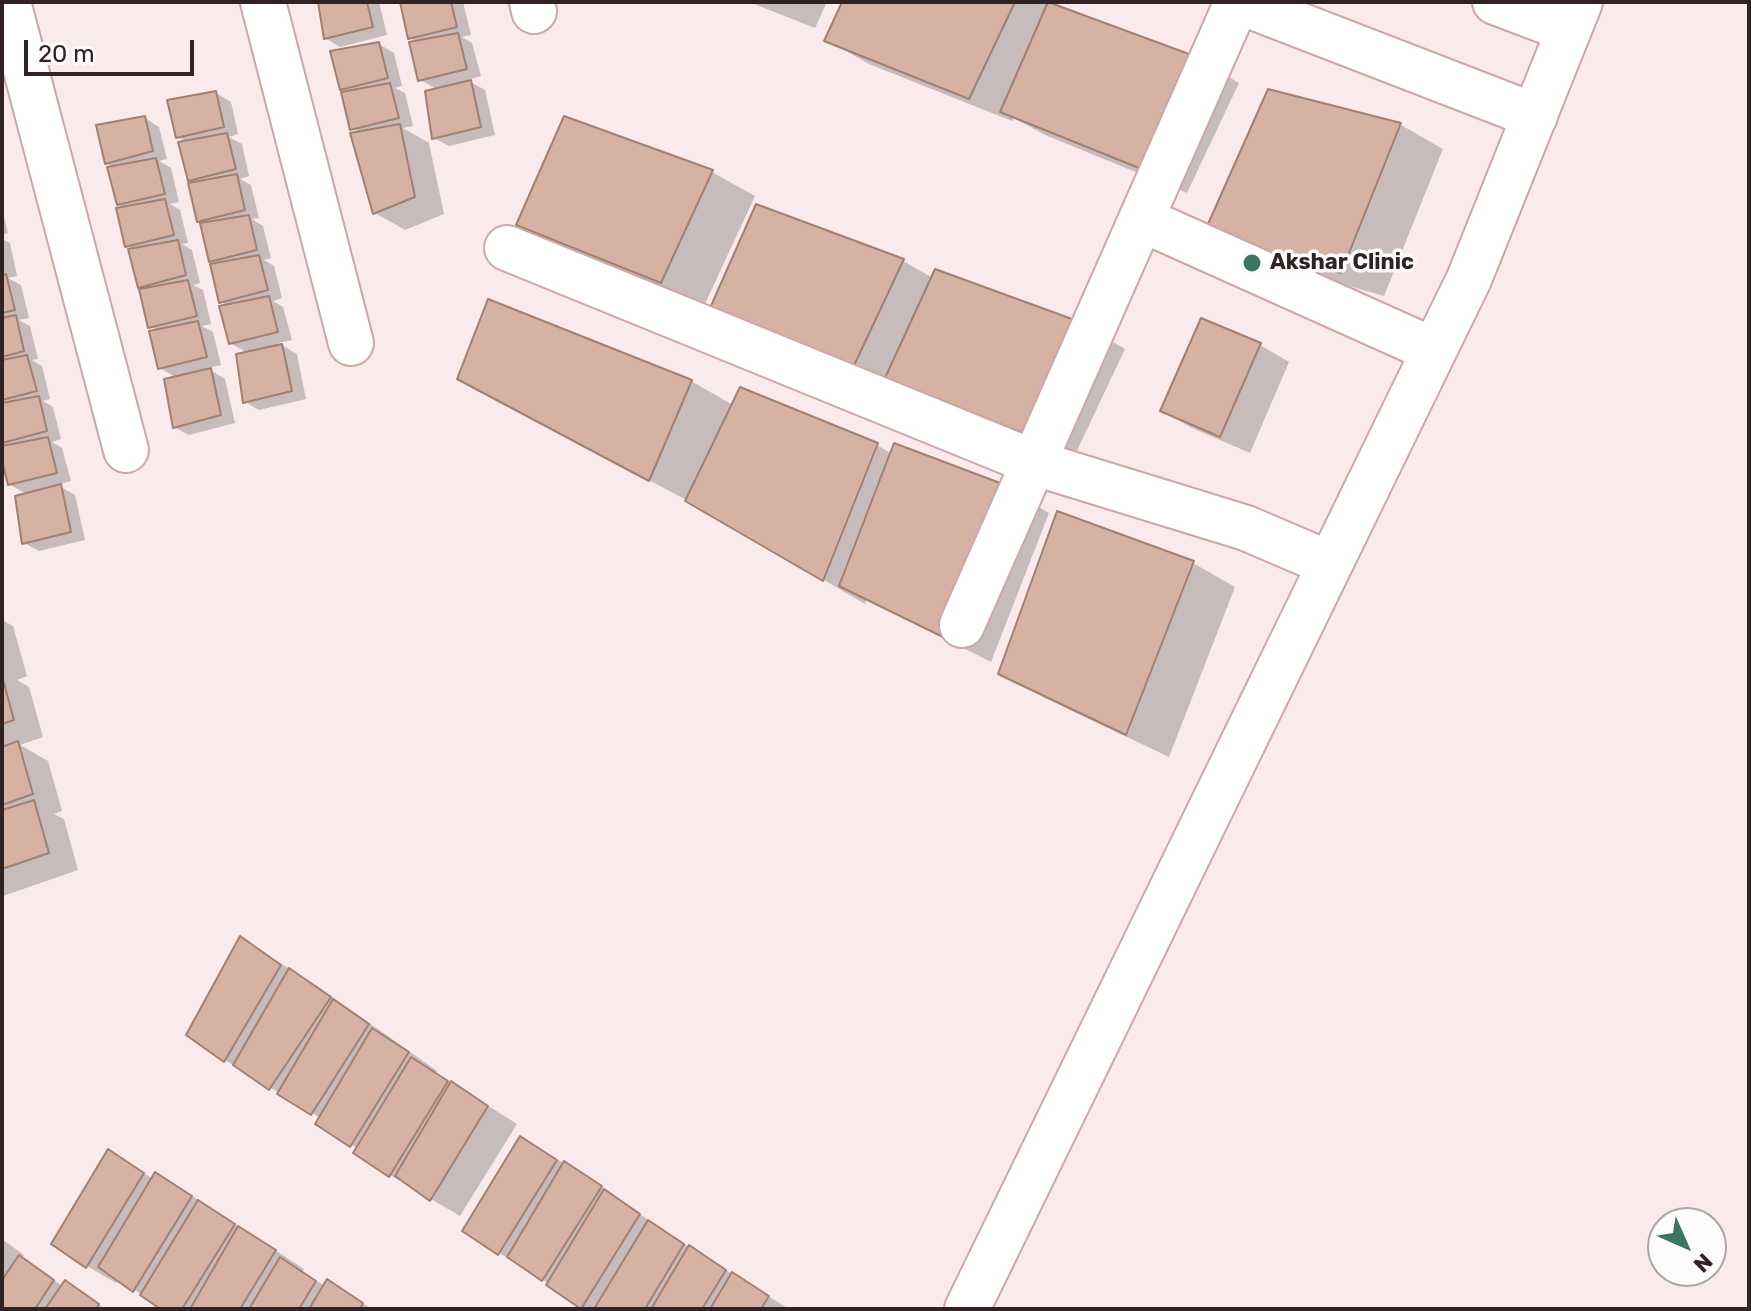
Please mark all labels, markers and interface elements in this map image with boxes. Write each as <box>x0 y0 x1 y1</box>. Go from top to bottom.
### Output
scale bar <box>28 24 198 74</box>
text: 20 m <box>38 40 95 68</box>
place label: Akshar Clinic <box>1270 250 1414 276</box>
marker: Akshar Clinic <box>1241 252 1263 274</box>
north arrow <box>1647 1207 1727 1287</box>
text: N <box>1688 1248 1718 1278</box>

